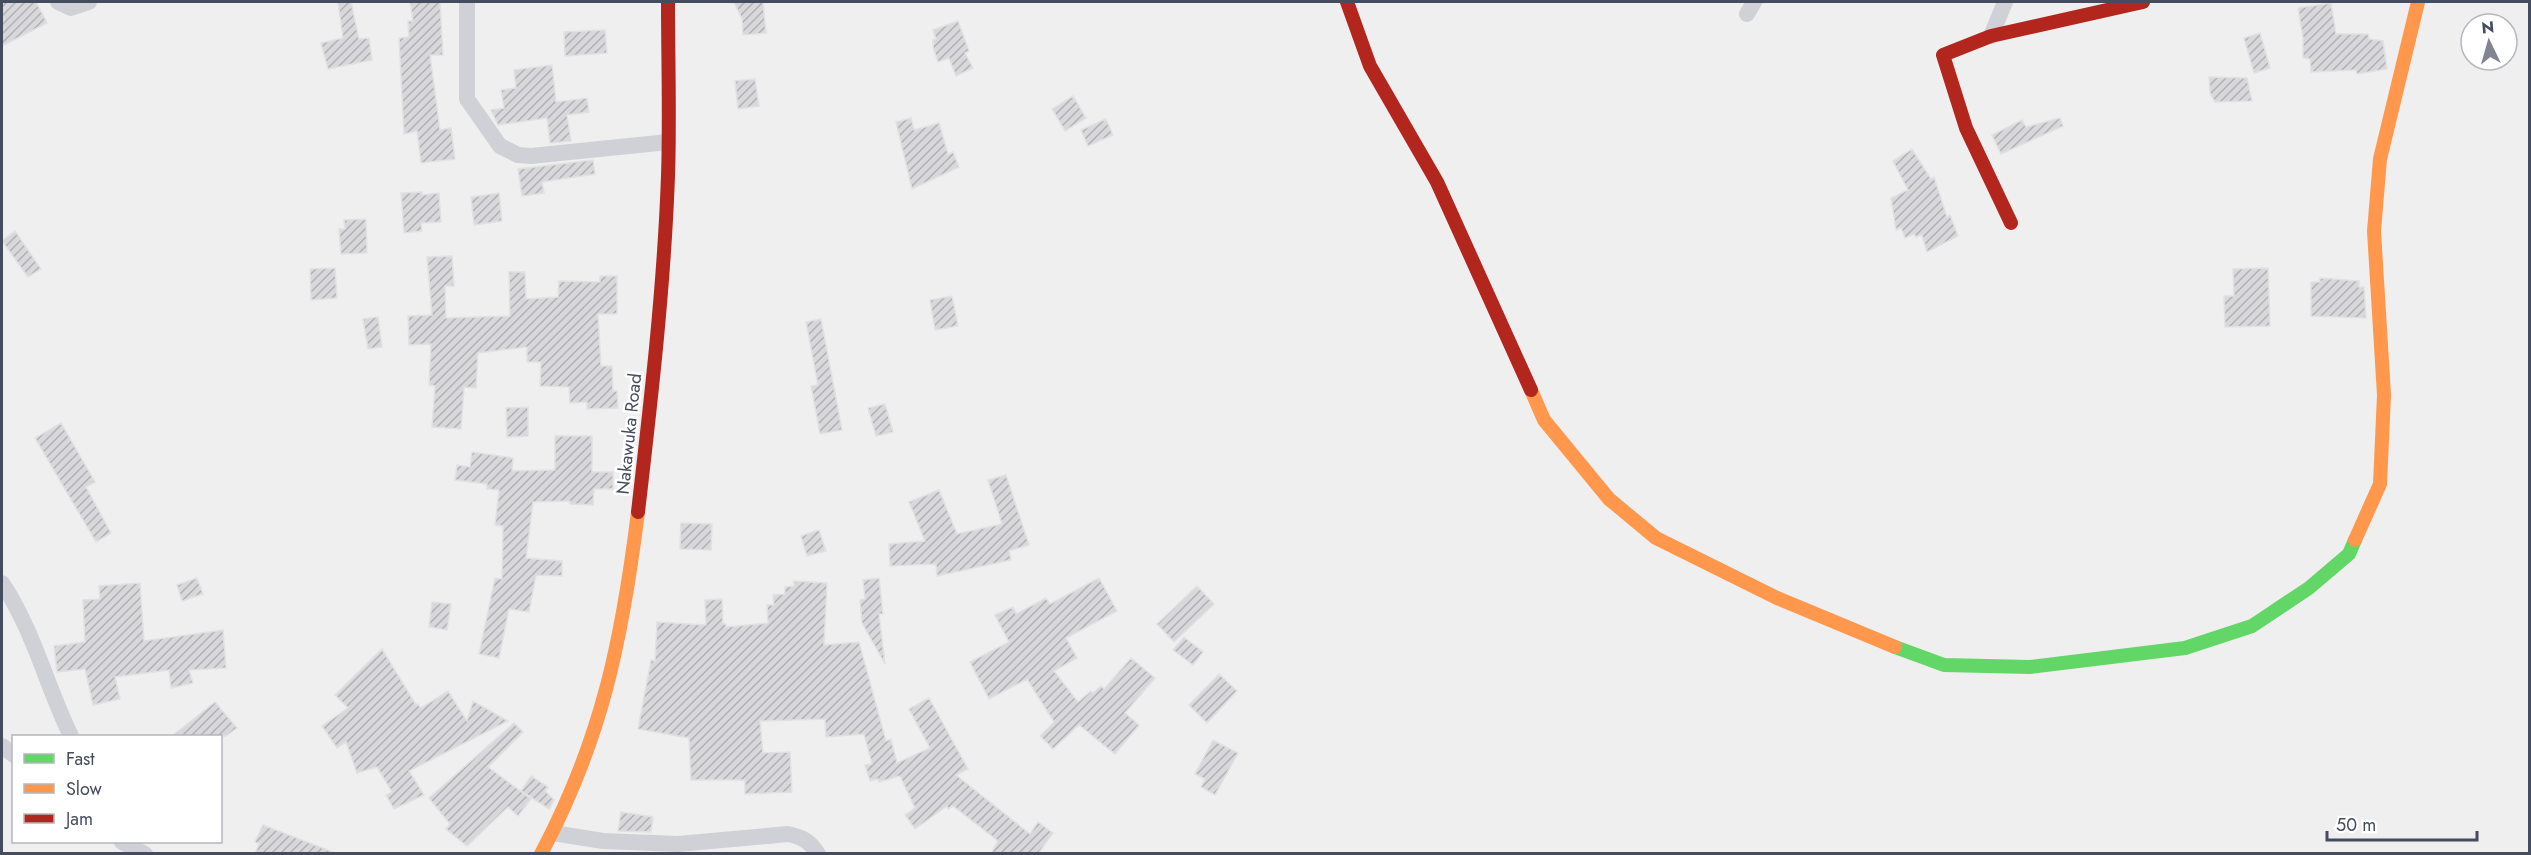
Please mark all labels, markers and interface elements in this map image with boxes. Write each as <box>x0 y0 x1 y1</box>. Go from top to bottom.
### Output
north arrow <box>2459 12 2519 72</box>
text: N <box>2480 16 2495 40</box>
street label: Nakawuka Road <box>610 372 648 496</box>
legend <box>12 735 222 843</box>
text: Fast <box>66 746 95 772</box>
text: Slow <box>66 776 103 802</box>
scale bar <box>2327 804 2477 842</box>
text: Jam <box>64 806 93 832</box>
text: 50 m <box>2336 812 2376 838</box>

